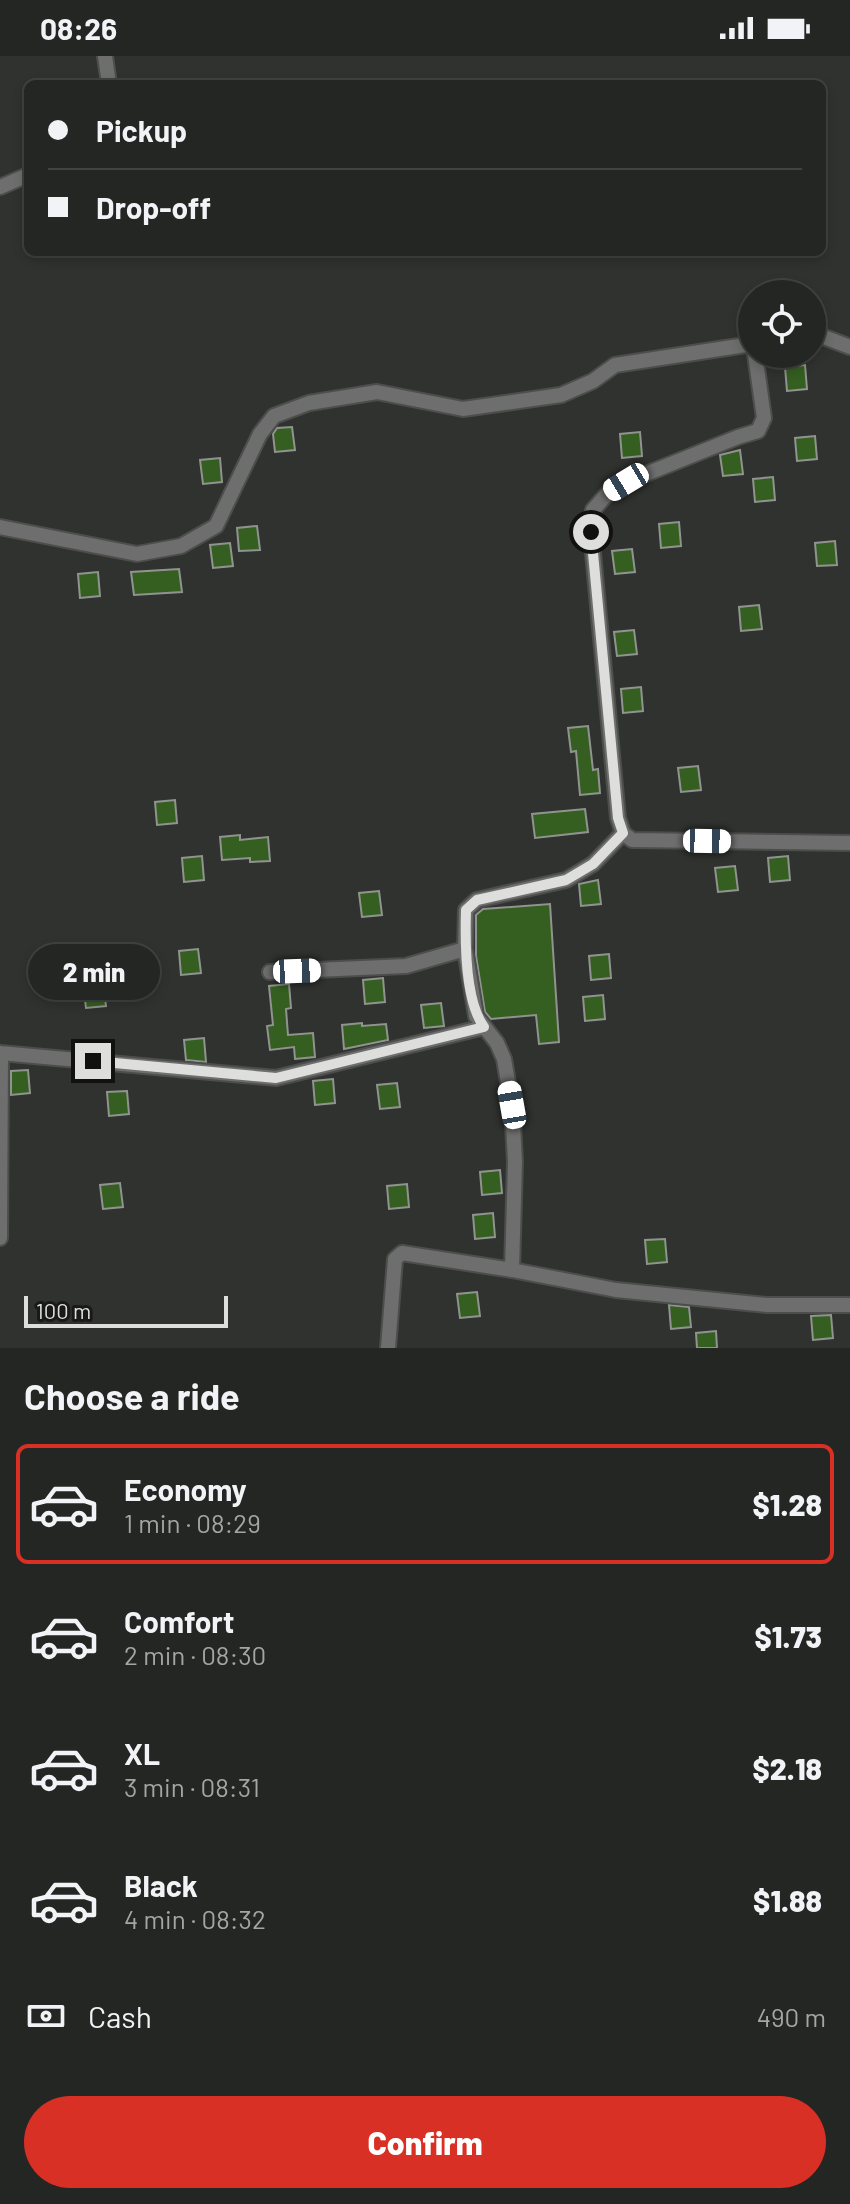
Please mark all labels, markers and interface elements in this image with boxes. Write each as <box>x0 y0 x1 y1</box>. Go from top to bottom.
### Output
text: 08:26 <box>40 10 117 46</box>
text: Pickup <box>96 112 187 148</box>
text: Drop-off <box>96 189 211 225</box>
map controls <box>738 280 826 368</box>
button: locate <box>738 280 826 368</box>
car <box>599 459 653 505</box>
route start <box>573 514 609 550</box>
car <box>683 829 731 853</box>
callout: 2 min <box>27 945 159 1001</box>
text: 2 min <box>63 956 125 987</box>
car <box>273 958 321 984</box>
route end <box>75 1043 111 1079</box>
car <box>496 1079 528 1131</box>
scale bar <box>24 1292 228 1328</box>
text: 100 m <box>36 1297 91 1323</box>
text: Choose a ride <box>24 1374 240 1417</box>
icon: car <box>28 1468 100 1540</box>
text: Economy <box>124 1471 247 1507</box>
text: $1.28 <box>753 1486 822 1522</box>
text: 1 min · 08:29 <box>124 1507 261 1538</box>
icon: car <box>28 1600 100 1672</box>
text: Comfort <box>124 1603 234 1639</box>
text: $1.73 <box>755 1618 822 1654</box>
text: 2 min · 08:30 <box>124 1639 266 1670</box>
icon: car <box>28 1732 100 1804</box>
text: XL <box>124 1735 160 1771</box>
text: $2.18 <box>753 1750 822 1786</box>
text: 3 min · 08:31 <box>124 1771 260 1802</box>
icon: car <box>28 1864 100 1936</box>
text: Black <box>124 1867 198 1903</box>
text: $1.88 <box>753 1882 822 1918</box>
text: 4 min · 08:32 <box>124 1903 266 1934</box>
icon: cash <box>24 1994 68 2038</box>
text: Cash <box>88 1998 152 2034</box>
text: 490 m <box>757 2001 826 2032</box>
button: Confirm <box>24 2096 826 2188</box>

